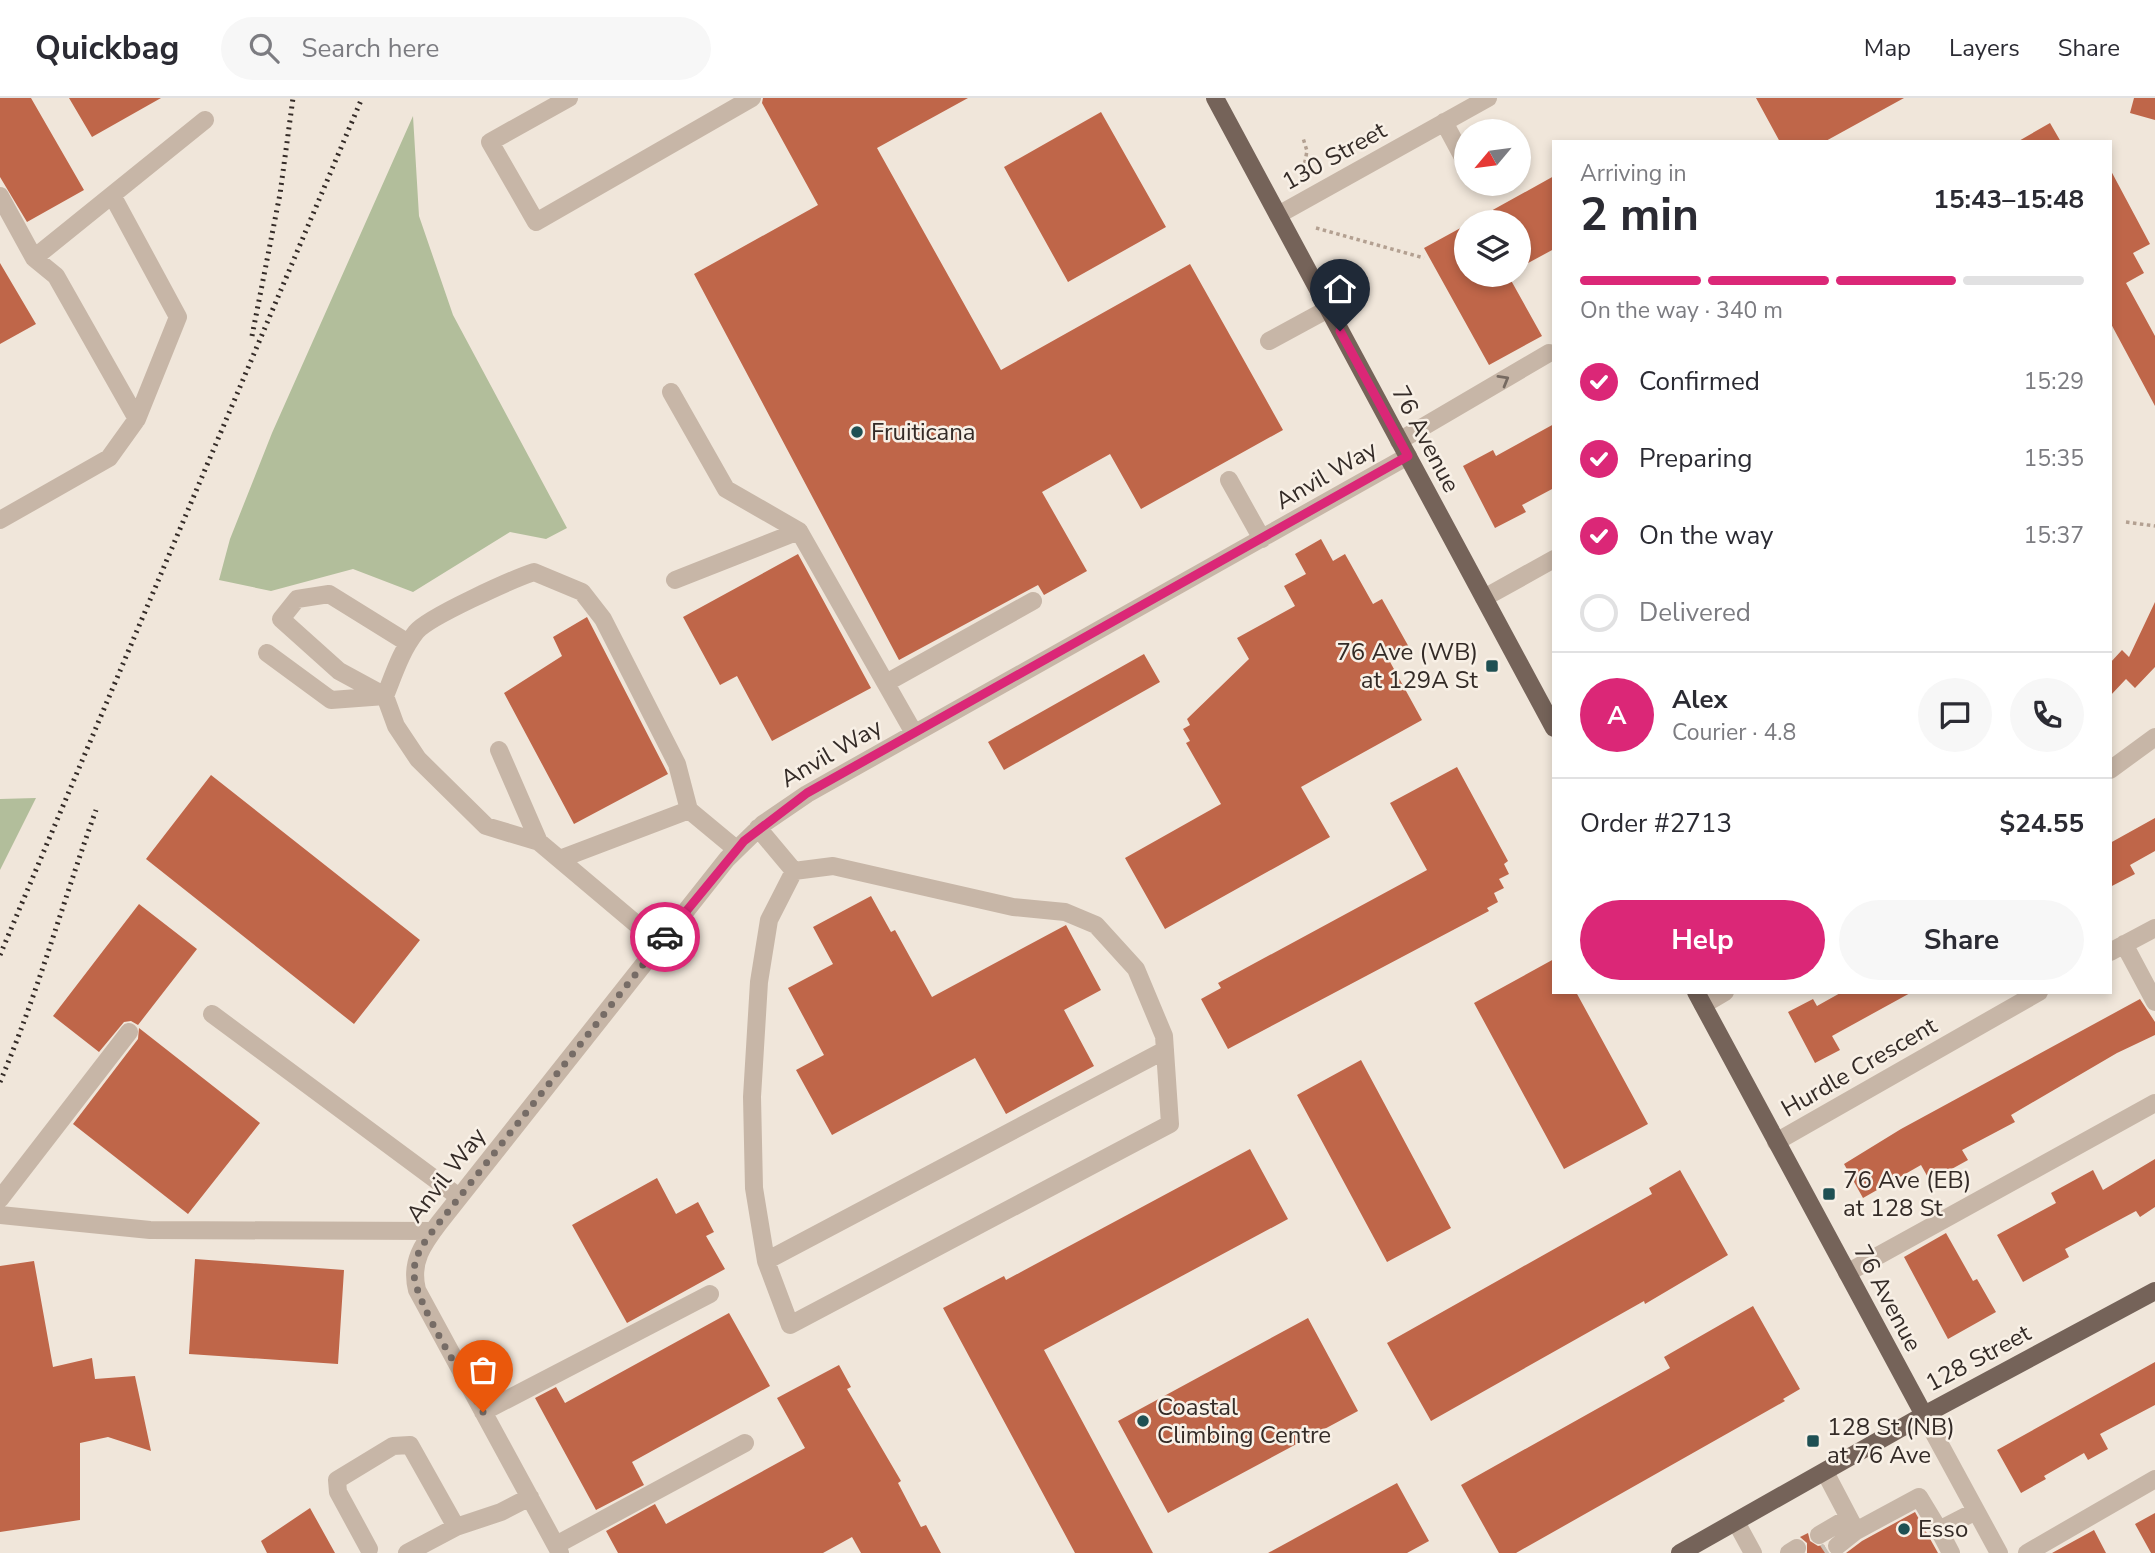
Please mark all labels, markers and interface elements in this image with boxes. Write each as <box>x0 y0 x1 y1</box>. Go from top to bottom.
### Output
search box <box>221 17 711 80</box>
text: Quickbag <box>35 26 179 71</box>
icon: search <box>245 29 283 67</box>
text: Search here <box>301 31 439 66</box>
text: Map <box>1864 32 1911 64</box>
text: Layers <box>1949 32 2020 64</box>
text: Share <box>2058 32 2120 64</box>
street label: 130 Street <box>1276 114 1393 198</box>
north arrow <box>1454 119 1531 196</box>
map controls <box>1454 119 1531 287</box>
text: Arriving in <box>1580 158 1687 189</box>
text: 15:43–15:48 <box>1933 182 2084 217</box>
text: 2 min <box>1580 183 1699 246</box>
button: layers <box>1454 210 1531 287</box>
pin <box>1310 259 1370 331</box>
icon: home <box>1321 270 1359 308</box>
text: On the way · 340 m <box>1580 295 1783 326</box>
icon: check <box>1580 363 1618 401</box>
text: Confirmed <box>1639 364 1760 399</box>
text: 15:29 <box>2024 366 2084 397</box>
one-way arrow <box>1497 375 1509 388</box>
street label: 76 Avenue <box>1384 380 1468 498</box>
place label: Fruiticana <box>871 416 976 448</box>
marker: Fruiticana <box>849 424 865 440</box>
street label: Anvil Way <box>1269 433 1383 517</box>
icon: check <box>1580 440 1618 478</box>
text: Preparing <box>1639 441 1752 476</box>
text: 15:35 <box>2024 443 2084 474</box>
icon: check <box>1580 517 1618 555</box>
text: On the way <box>1639 518 1773 553</box>
text: 15:37 <box>2024 520 2084 551</box>
text: Delivered <box>1639 595 1751 630</box>
place label: 76 Ave (WB) at 129A St <box>1336 636 1479 696</box>
marker: 76 Ave (WB) at 129A St <box>1484 658 1500 674</box>
button: chat <box>1918 678 1992 752</box>
button: phone <box>2010 678 2084 752</box>
text: Alex <box>1672 682 1728 717</box>
text: A <box>1607 698 1627 733</box>
street label: Anvil Way <box>774 711 888 795</box>
text: Courier · 4.8 <box>1672 717 1796 748</box>
text: Order #2713 <box>1580 806 1732 841</box>
text: $24.55 <box>2000 806 2084 841</box>
button: Help <box>1580 900 1825 980</box>
button: Share <box>1839 900 2084 980</box>
courier <box>630 902 700 972</box>
icon: car <box>646 918 684 956</box>
street label: Hurdle Crescent <box>1775 1009 1943 1125</box>
street label: Anvil Way <box>399 1120 494 1229</box>
place label: 76 Ave (EB) at 128 St <box>1843 1164 1971 1224</box>
marker: 76 Ave (EB) at 128 St <box>1821 1186 1837 1202</box>
street label: 76 Avenue <box>1846 1239 1930 1357</box>
street label: 128 Street <box>1920 1317 2037 1399</box>
pin <box>453 1340 513 1412</box>
icon: bag <box>464 1351 502 1389</box>
place label: Coastal Climbing Centre <box>1157 1391 1331 1451</box>
place label: 128 St (NB) at 76 Ave <box>1827 1411 1955 1471</box>
marker: Coastal Climbing Centre <box>1135 1413 1151 1429</box>
marker: 128 St (NB) at 76 Ave <box>1805 1433 1821 1449</box>
place label: Esso <box>1918 1513 1968 1545</box>
marker: Esso <box>1896 1521 1912 1537</box>

